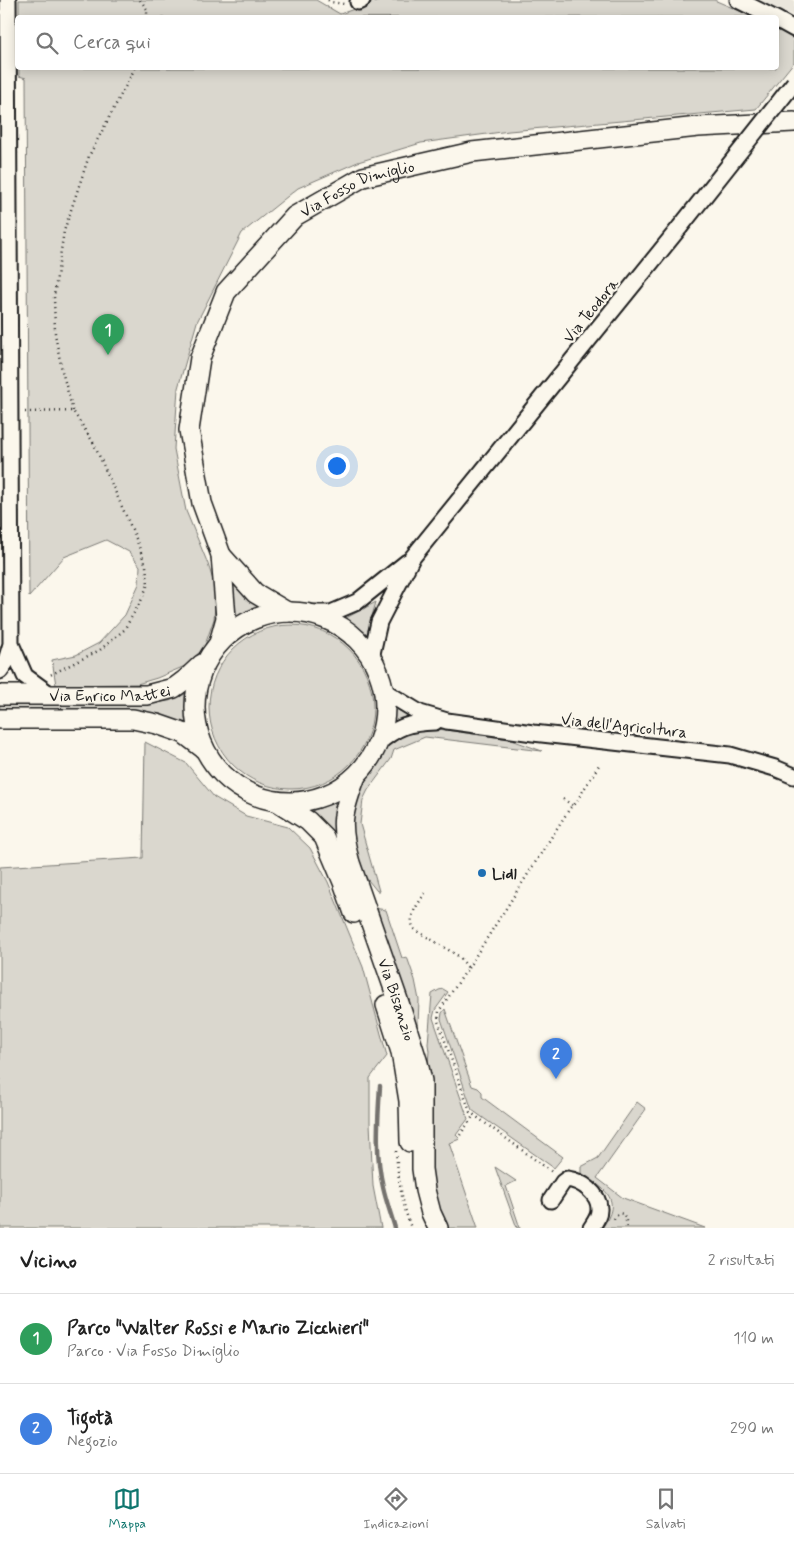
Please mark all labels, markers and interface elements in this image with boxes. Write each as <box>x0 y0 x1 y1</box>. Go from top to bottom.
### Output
search box <box>15 15 779 70</box>
icon: search <box>33 29 61 57</box>
text: Cerca qui <box>73 30 151 55</box>
street label: Via Fosso Dimiglio <box>297 156 417 223</box>
street label: Via Teodora <box>558 274 624 348</box>
pin: 1 <box>92 314 124 355</box>
your location <box>324 453 350 479</box>
street label: Via Enrico Mattei <box>49 680 173 708</box>
street label: Via dell'Agricoltura <box>560 709 688 744</box>
place label: Lidl <box>492 864 517 885</box>
marker: Lidl <box>476 867 488 879</box>
street label: Via Bisanzio <box>372 956 419 1044</box>
pin: 2 <box>540 1038 572 1079</box>
text: Vicino <box>20 1247 77 1275</box>
text: 2 risultati <box>708 1250 774 1271</box>
text: Parco "Walter Rossi e Mario Zicchieri" <box>67 1316 369 1341</box>
text: 1 <box>32 1328 40 1349</box>
text: 110 m <box>733 1328 774 1349</box>
text: Parco · Via Fosso Dimiglio <box>67 1341 240 1362</box>
text: Tigotà <box>67 1406 113 1431</box>
text: 2 <box>32 1418 40 1439</box>
text: 290 m <box>730 1418 774 1439</box>
text: Negozio <box>67 1431 118 1452</box>
tab: Mappa <box>109 1485 146 1533</box>
tab: Indicazioni <box>363 1485 429 1533</box>
tab: Salvati <box>646 1485 685 1533</box>

